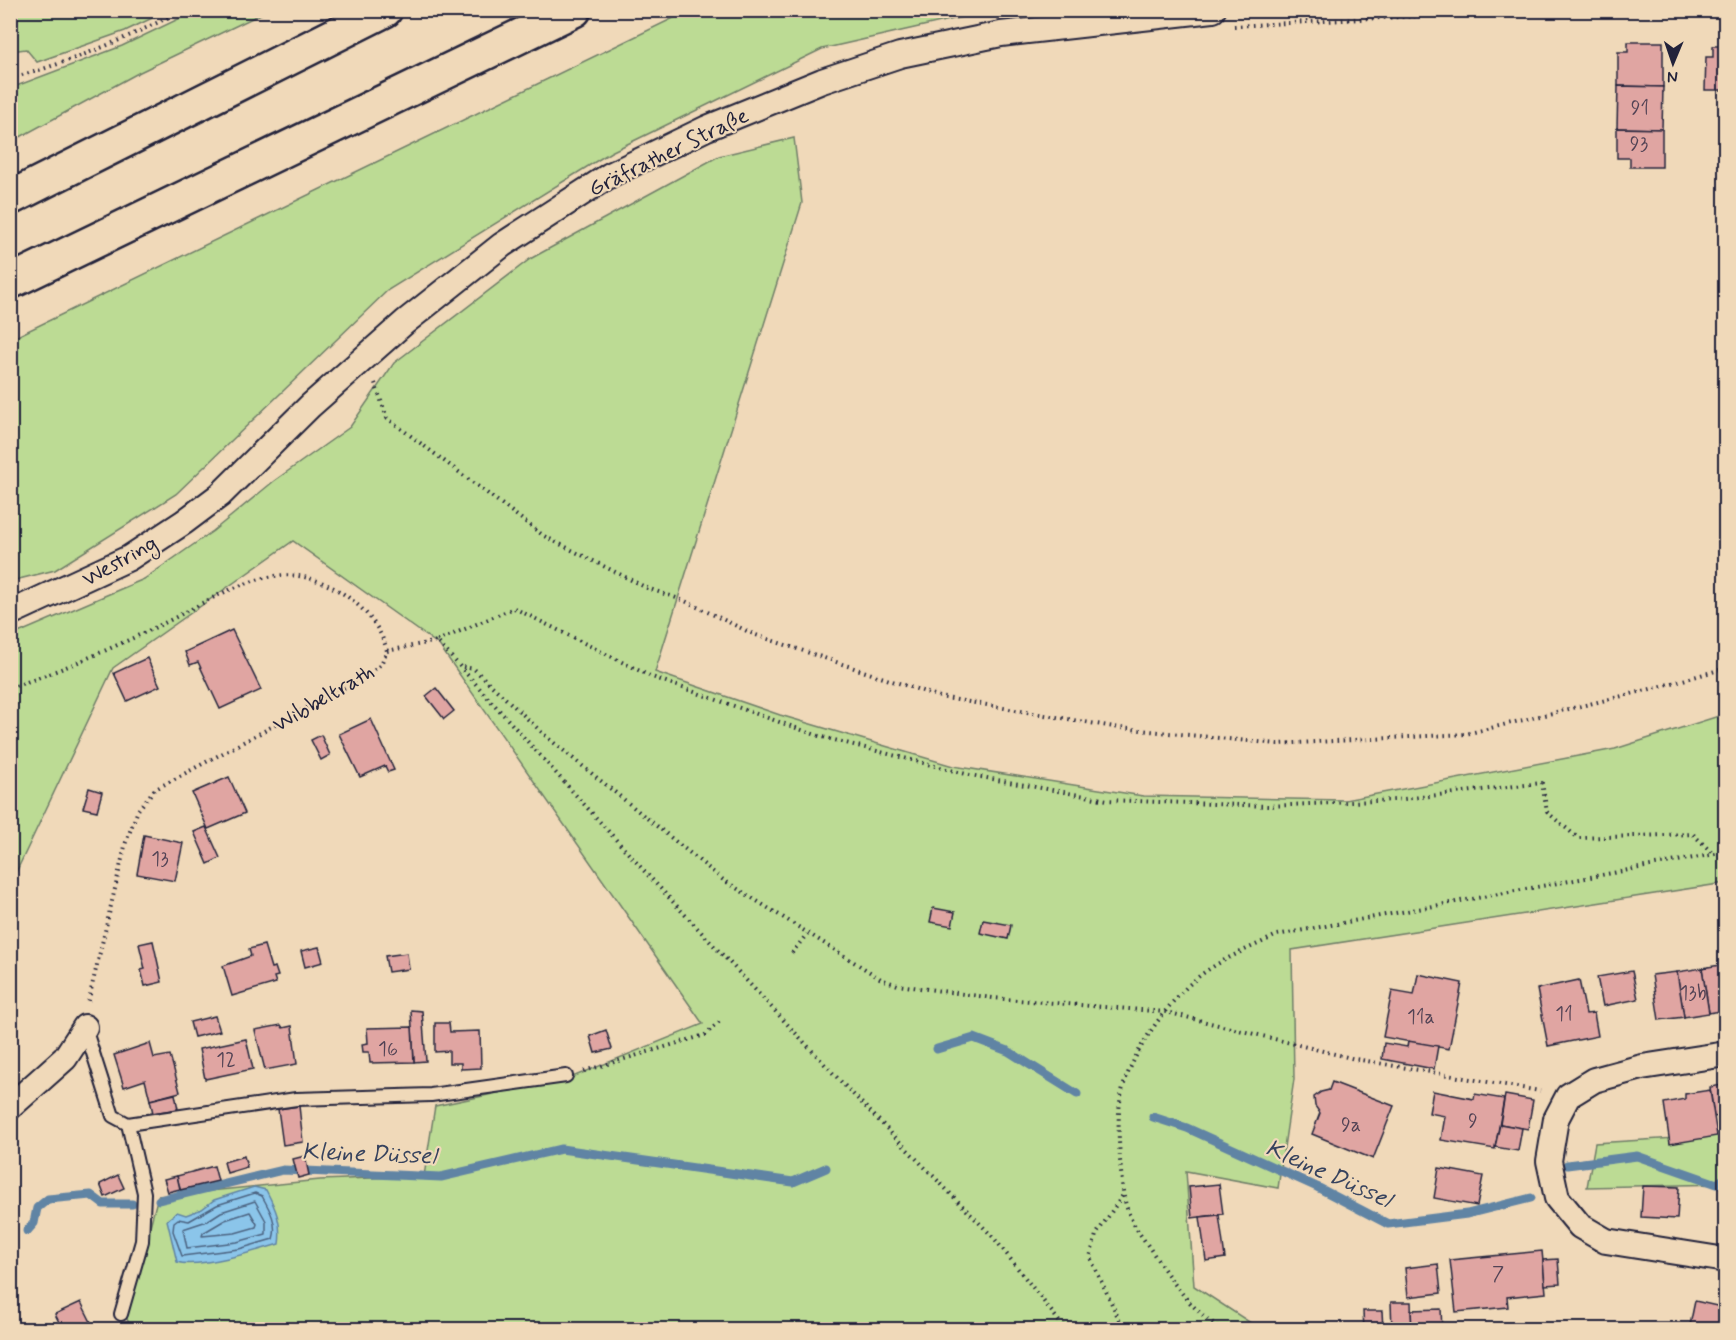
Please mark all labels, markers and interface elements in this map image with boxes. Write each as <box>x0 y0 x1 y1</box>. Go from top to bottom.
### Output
north arrow <box>1643 33 1703 93</box>
text: N <box>1667 66 1678 87</box>
house number: 91 <box>1631 95 1649 122</box>
street label: Gräfrather Straße <box>584 102 754 204</box>
house number: 93 <box>1630 131 1648 158</box>
street label: Westring <box>77 530 164 596</box>
street label: Wibbeltrath <box>268 658 380 739</box>
house number: 13 <box>151 846 169 873</box>
house number: 13b <box>1679 980 1707 1007</box>
house number: 11 <box>1555 1001 1573 1028</box>
house number: 11a <box>1407 1004 1435 1031</box>
house number: 16 <box>378 1036 398 1063</box>
house number: 12 <box>216 1047 236 1074</box>
house number: 9 <box>1468 1108 1478 1135</box>
house number: 9a <box>1341 1112 1361 1139</box>
water label: Kleine Düssel <box>1261 1133 1399 1217</box>
water label: Kleine Düssel <box>301 1137 440 1172</box>
house number: 7 <box>1492 1261 1504 1288</box>

